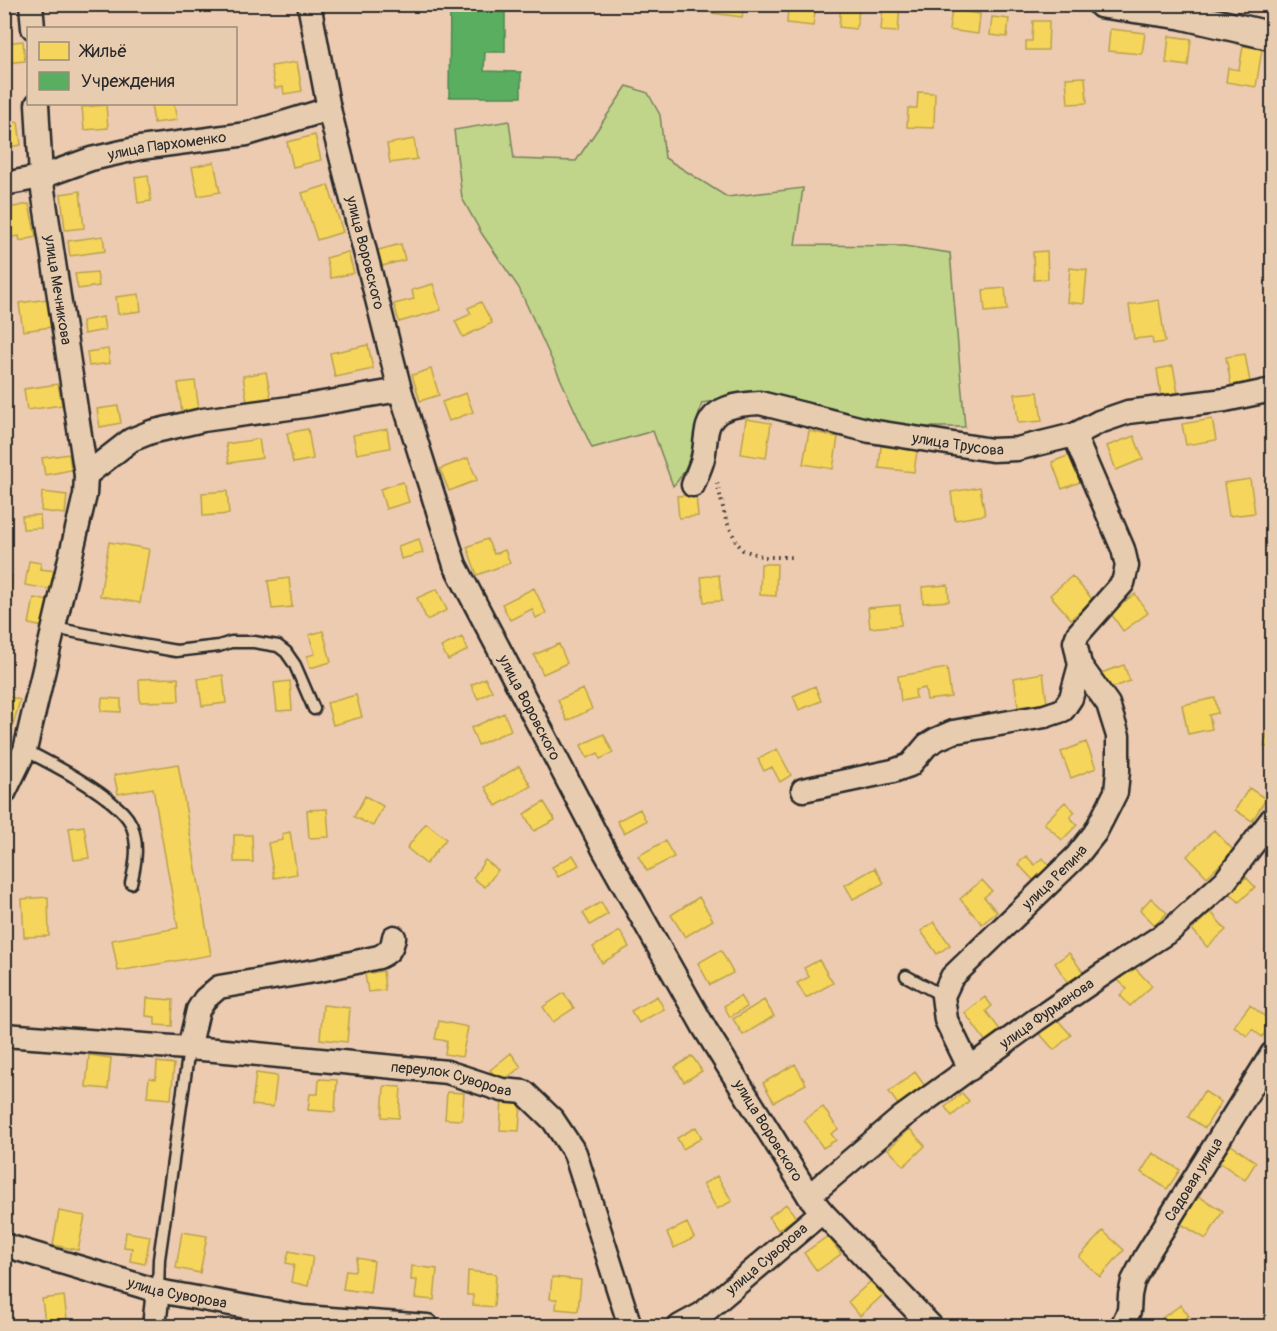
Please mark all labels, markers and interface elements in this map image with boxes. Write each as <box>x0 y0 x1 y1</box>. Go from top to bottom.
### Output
legend <box>27 27 237 105</box>
text: Жильё <box>78 40 127 63</box>
text: Учреждения <box>81 70 175 93</box>
street label: улица Пархоменко <box>105 128 228 165</box>
street label: улица Воровского <box>341 193 388 311</box>
street label: улица Мечникова <box>39 233 76 346</box>
street label: улица Трусова <box>910 429 1004 460</box>
street label: улица Воровского <box>493 651 564 764</box>
street label: улица Репина <box>1018 841 1092 915</box>
street label: улица Фурманова <box>995 974 1098 1054</box>
street label: переулок Суворова <box>390 1058 512 1101</box>
street label: улица Воровского <box>729 1076 807 1185</box>
street label: Садовая улица <box>1161 1134 1227 1225</box>
street label: улица Суворова <box>722 1219 812 1300</box>
street label: улица Суворова <box>124 1273 228 1313</box>

